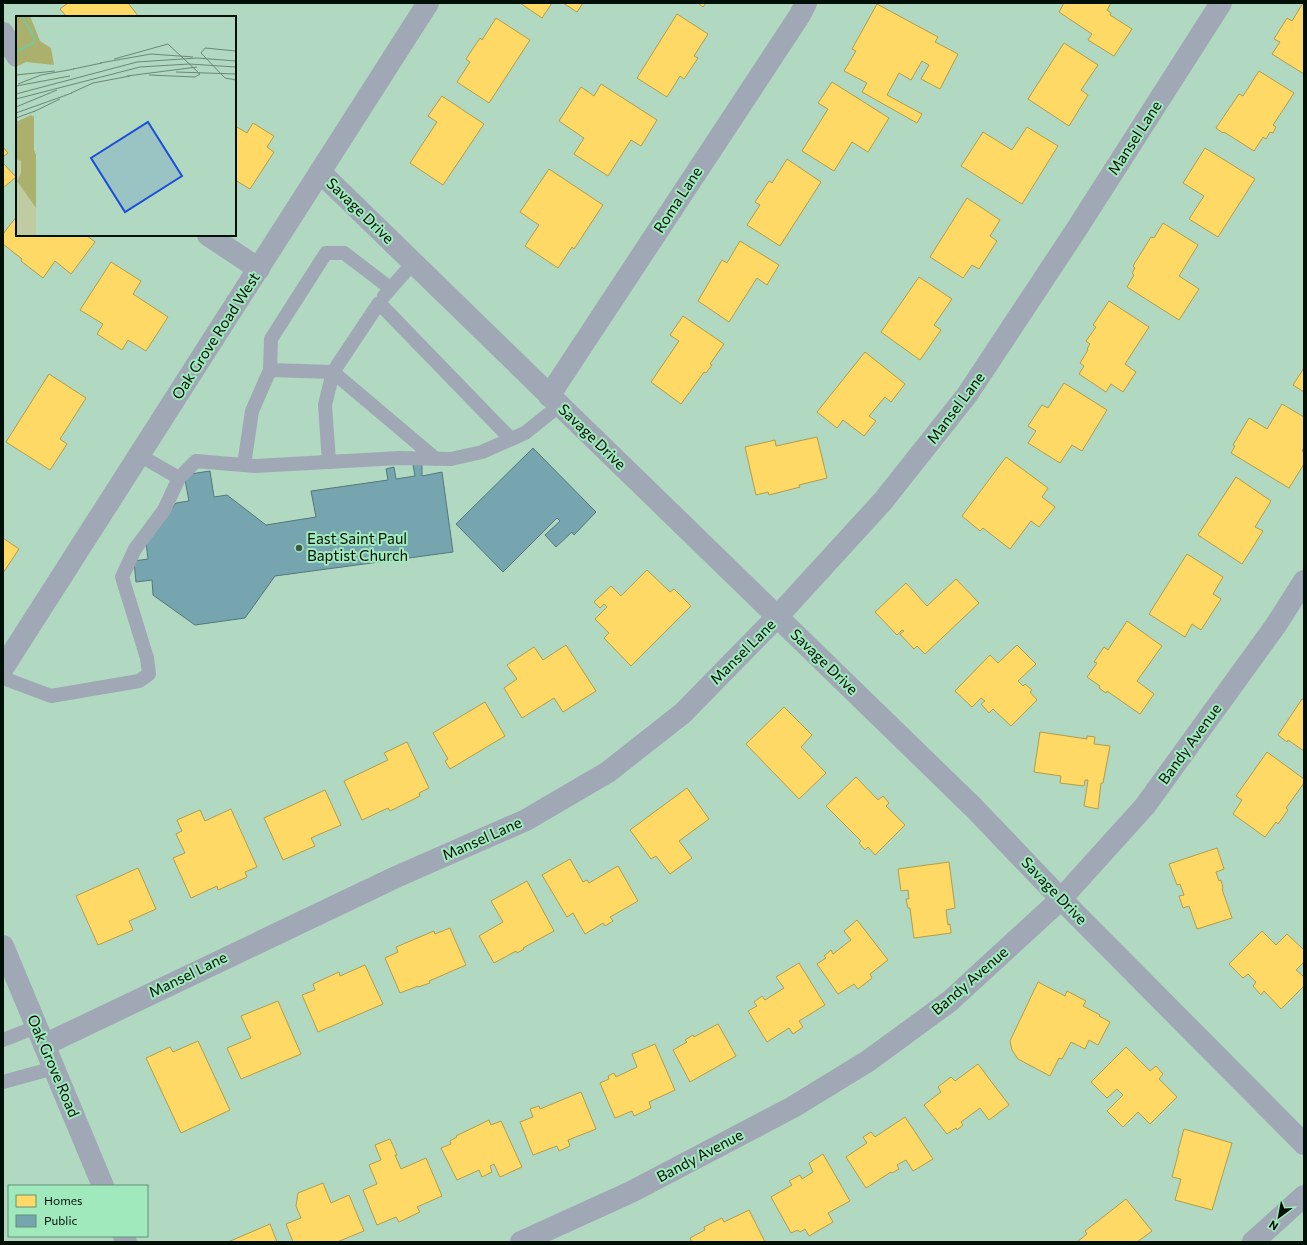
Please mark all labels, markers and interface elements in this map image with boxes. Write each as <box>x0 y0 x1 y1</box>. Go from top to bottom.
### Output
inset map <box>16 16 236 236</box>
street label: Mansel Lane <box>1103 97 1165 178</box>
street label: Roma Lane <box>649 163 705 236</box>
street label: Savage Drive <box>323 174 398 247</box>
street label: Oak Grove Road West <box>167 269 263 402</box>
street label: Mansel Lane <box>922 368 988 447</box>
street label: Savage Drive <box>555 400 630 473</box>
place label: East Saint Paul Baptist Church <box>307 529 408 564</box>
marker: East Saint Paul Baptist Church <box>294 543 304 553</box>
street label: Mansel Lane <box>706 615 779 688</box>
street label: Savage Drive <box>787 625 862 698</box>
street label: Bandy Avenue <box>1154 699 1225 787</box>
street label: Mansel Lane <box>439 813 524 864</box>
street label: Savage Drive <box>1018 853 1091 928</box>
street label: Bandy Avenue <box>927 942 1011 1018</box>
street label: Mansel Lane <box>145 947 230 1001</box>
street label: Oak Grove Road <box>24 1012 84 1120</box>
street label: Bandy Avenue <box>653 1125 746 1185</box>
legend <box>8 1185 148 1237</box>
text: Homes <box>44 1193 82 1207</box>
north arrow <box>1259 1197 1299 1237</box>
text: Public <box>44 1213 77 1227</box>
text: N <box>1266 1218 1280 1234</box>

